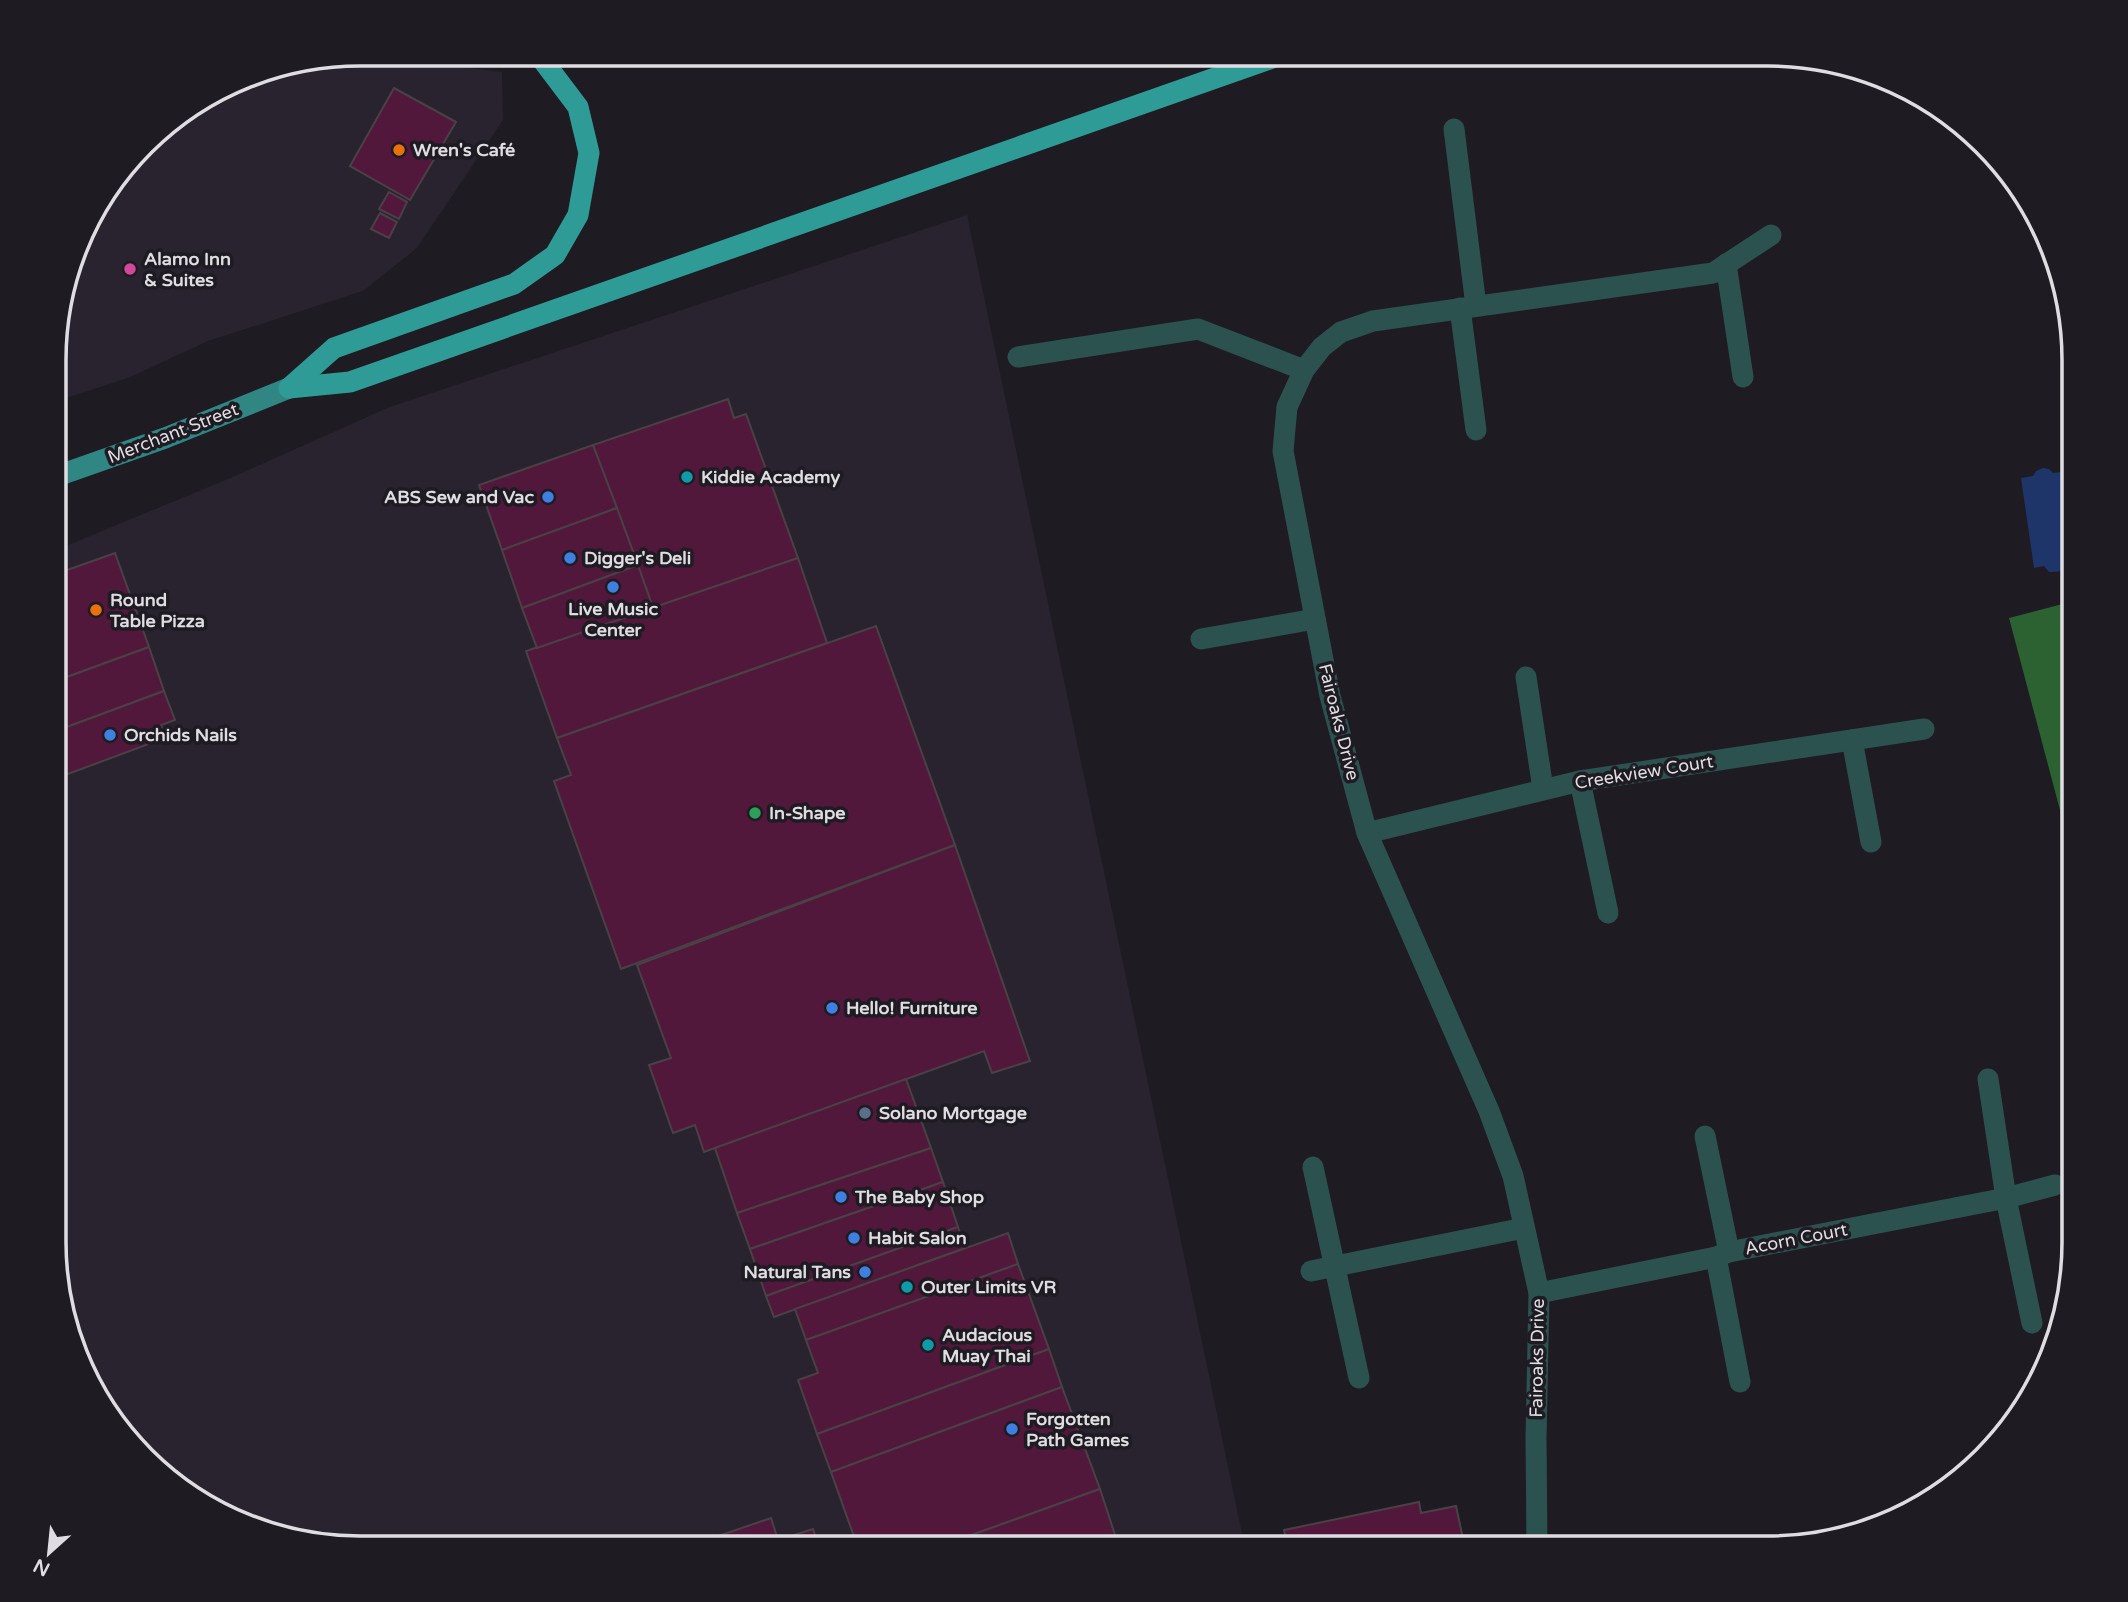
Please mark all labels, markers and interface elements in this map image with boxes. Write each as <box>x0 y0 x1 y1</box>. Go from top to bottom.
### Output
place label: Wren's Café <box>413 139 515 161</box>
marker: Wren's Café <box>391 142 407 158</box>
place label: Alamo Inn & Suites <box>144 248 231 291</box>
marker: Alamo Inn & Suites <box>122 261 138 277</box>
street label: Merchant Street <box>104 398 242 468</box>
place label: Kiddie Academy <box>701 466 840 488</box>
marker: Kiddie Academy <box>679 469 695 485</box>
place label: ABS Sew and Vac <box>384 486 534 508</box>
marker: ABS Sew and Vac <box>540 489 556 505</box>
place label: Digger's Deli <box>584 547 691 569</box>
marker: Digger's Deli <box>562 550 578 566</box>
marker: Live Music Center <box>605 579 621 595</box>
place label: Round Table Pizza <box>109 589 205 632</box>
place label: Live Music Center <box>568 598 658 641</box>
marker: Round Table Pizza <box>88 602 104 618</box>
street label: Fairoaks Drive <box>1314 661 1364 783</box>
place label: Orchids Nails <box>124 724 237 746</box>
marker: Orchids Nails <box>102 727 118 743</box>
street label: Creekview Court <box>1573 750 1715 794</box>
place label: In-Shape <box>769 802 845 824</box>
marker: In-Shape <box>747 805 763 821</box>
place label: Hello! Furniture <box>846 997 977 1019</box>
marker: Hello! Furniture <box>824 1000 840 1016</box>
place label: Solano Mortgage <box>879 1102 1027 1124</box>
marker: Solano Mortgage <box>857 1105 873 1121</box>
place label: The Baby Shop <box>854 1186 984 1208</box>
marker: The Baby Shop <box>833 1189 849 1205</box>
street label: Acorn Court <box>1743 1218 1849 1260</box>
place label: Habit Salon <box>868 1227 967 1249</box>
marker: Habit Salon <box>846 1230 862 1246</box>
place label: Natural Tans <box>743 1261 851 1283</box>
marker: Natural Tans <box>857 1264 873 1280</box>
place label: Outer Limits VR <box>921 1276 1056 1298</box>
marker: Outer Limits VR <box>899 1279 915 1295</box>
street label: Fairoaks Drive <box>1525 1298 1549 1418</box>
place label: Audacious Muay Thai <box>942 1324 1033 1367</box>
marker: Audacious Muay Thai <box>920 1337 936 1353</box>
place label: Forgotten Path Games <box>1026 1408 1129 1451</box>
marker: Forgotten Path Games <box>1004 1421 1020 1437</box>
north arrow <box>14 1518 84 1588</box>
text: N <box>30 1554 54 1581</box>

